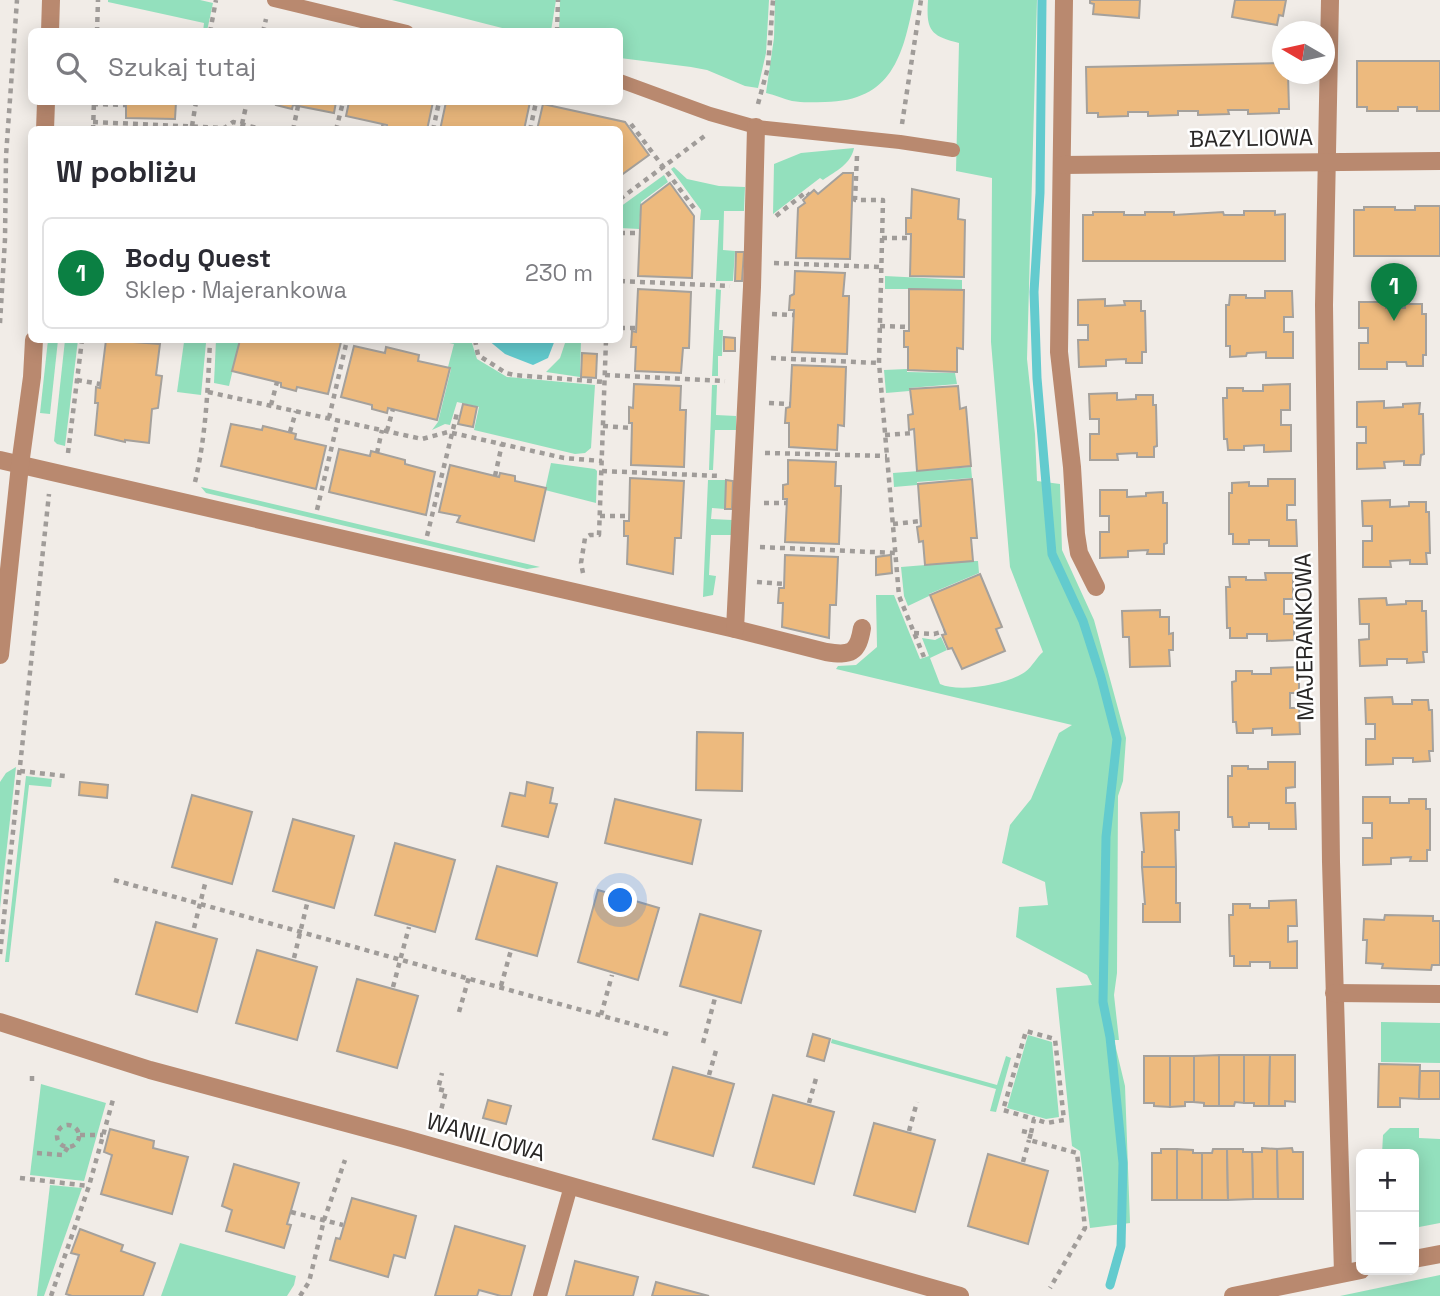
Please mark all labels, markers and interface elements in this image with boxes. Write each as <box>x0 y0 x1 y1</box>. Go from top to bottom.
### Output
north arrow <box>1272 21 1335 84</box>
search box <box>28 28 623 105</box>
icon: search <box>52 48 90 86</box>
text: Szukaj tutaj <box>108 50 256 84</box>
street label: BAZYLIOWA <box>1189 122 1313 154</box>
text: W pobliżu <box>56 152 197 191</box>
text: Body Quest <box>125 241 271 275</box>
text: 1 <box>76 258 86 288</box>
text: 230 m <box>525 258 593 288</box>
pin: 1 <box>1371 263 1417 321</box>
text: Sklep · Majerankowa <box>125 275 347 305</box>
street label: MAJERANKOWA <box>1288 553 1320 721</box>
your location <box>603 883 637 917</box>
street label: WANILIOWA <box>423 1106 549 1168</box>
map controls <box>1356 1149 1419 1275</box>
button: + <box>1356 1149 1419 1212</box>
button: − <box>1356 1212 1419 1275</box>

